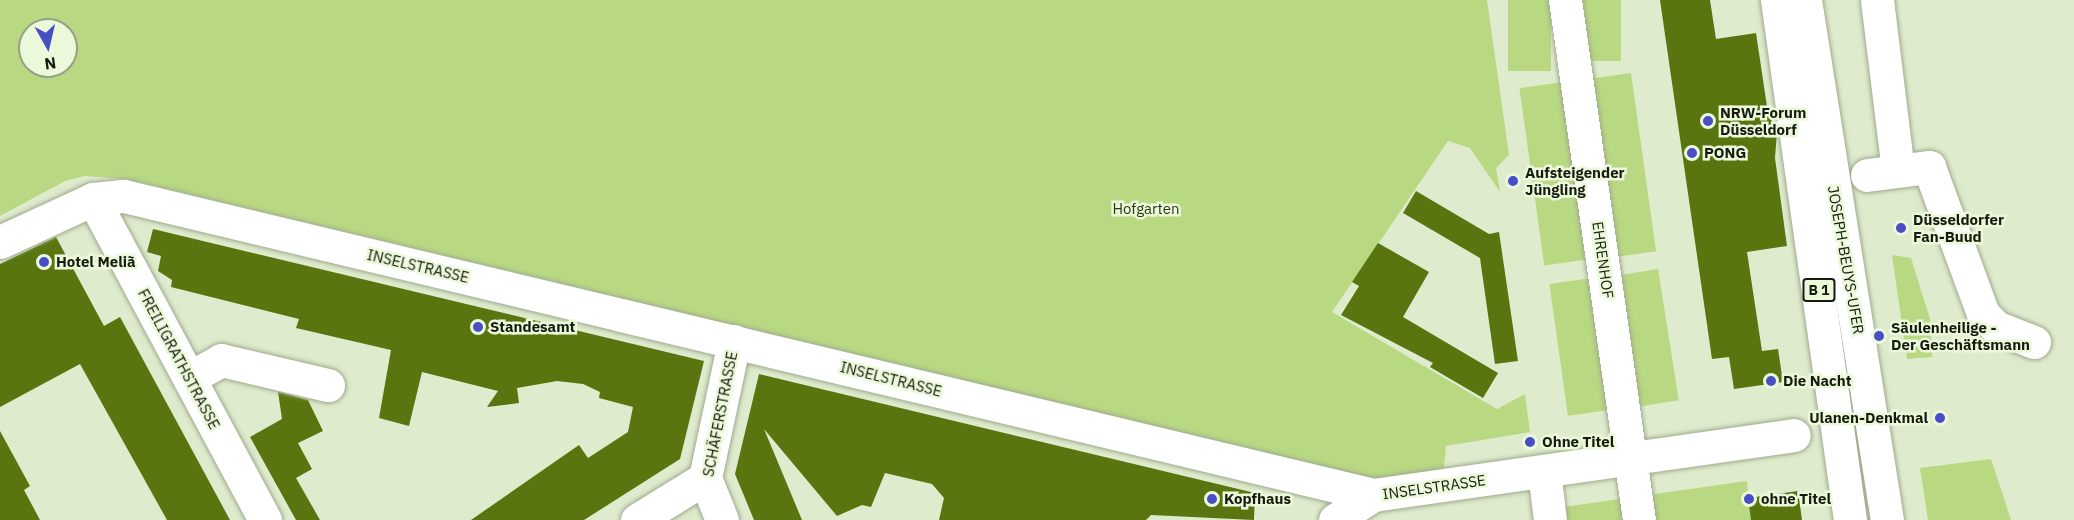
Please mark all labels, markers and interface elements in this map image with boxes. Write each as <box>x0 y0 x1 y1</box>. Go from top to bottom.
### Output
north arrow <box>18 18 78 78</box>
text: N <box>43 53 57 75</box>
place label: NRW-Forum Düsseldorf <box>1720 103 1806 138</box>
marker: NRW-Forum Düsseldorf <box>1701 114 1715 128</box>
place label: PONG <box>1704 144 1746 162</box>
marker: PONG <box>1685 146 1699 160</box>
place label: Aufsteigender Jüngling <box>1525 163 1625 198</box>
marker: Aufsteigender Jüngling <box>1506 174 1520 188</box>
street label: JOSEPH-BEUYS-UFER <box>1824 184 1868 336</box>
park label: Hofgarten <box>1112 200 1180 218</box>
place label: Düsseldorfer Fan-Buud <box>1913 210 2004 245</box>
street label: EHRENHOF <box>1589 220 1617 300</box>
marker: Düsseldorfer Fan-Buud <box>1894 221 1908 235</box>
street label: INSELSTRASSE <box>365 246 471 286</box>
place label: Hotel Meliã <box>56 253 136 271</box>
marker: Hotel Meliã <box>37 255 51 269</box>
road number: B 1 <box>1801 279 1837 301</box>
street label: FREILIGRATHSTRASSE <box>134 286 224 432</box>
place label: Standesamt <box>490 318 575 336</box>
place label: Säulenheilige - Der Geschäftsmann <box>1891 318 2030 353</box>
marker: Standesamt <box>471 320 485 334</box>
marker: Säulenheilige - Der Geschäftsmann <box>1872 329 1886 343</box>
street label: SCHÄFERSTRASSE <box>699 350 741 478</box>
street label: INSELSTRASSE <box>838 358 944 400</box>
place label: Die Nacht <box>1783 372 1852 390</box>
marker: Die Nacht <box>1764 374 1778 388</box>
place label: Ulanen-Denkmal <box>1809 409 1928 427</box>
marker: Ulanen-Denkmal <box>1933 411 1947 425</box>
place label: Ohne Titel <box>1542 433 1614 451</box>
marker: Ohne Titel <box>1523 435 1537 449</box>
street label: INSELSTRASSE <box>1381 471 1487 503</box>
place label: Kopfhaus <box>1224 490 1291 508</box>
place label: ohne Titel <box>1761 490 1831 508</box>
marker: Kopfhaus <box>1205 492 1219 506</box>
marker: ohne Titel <box>1742 492 1756 506</box>

